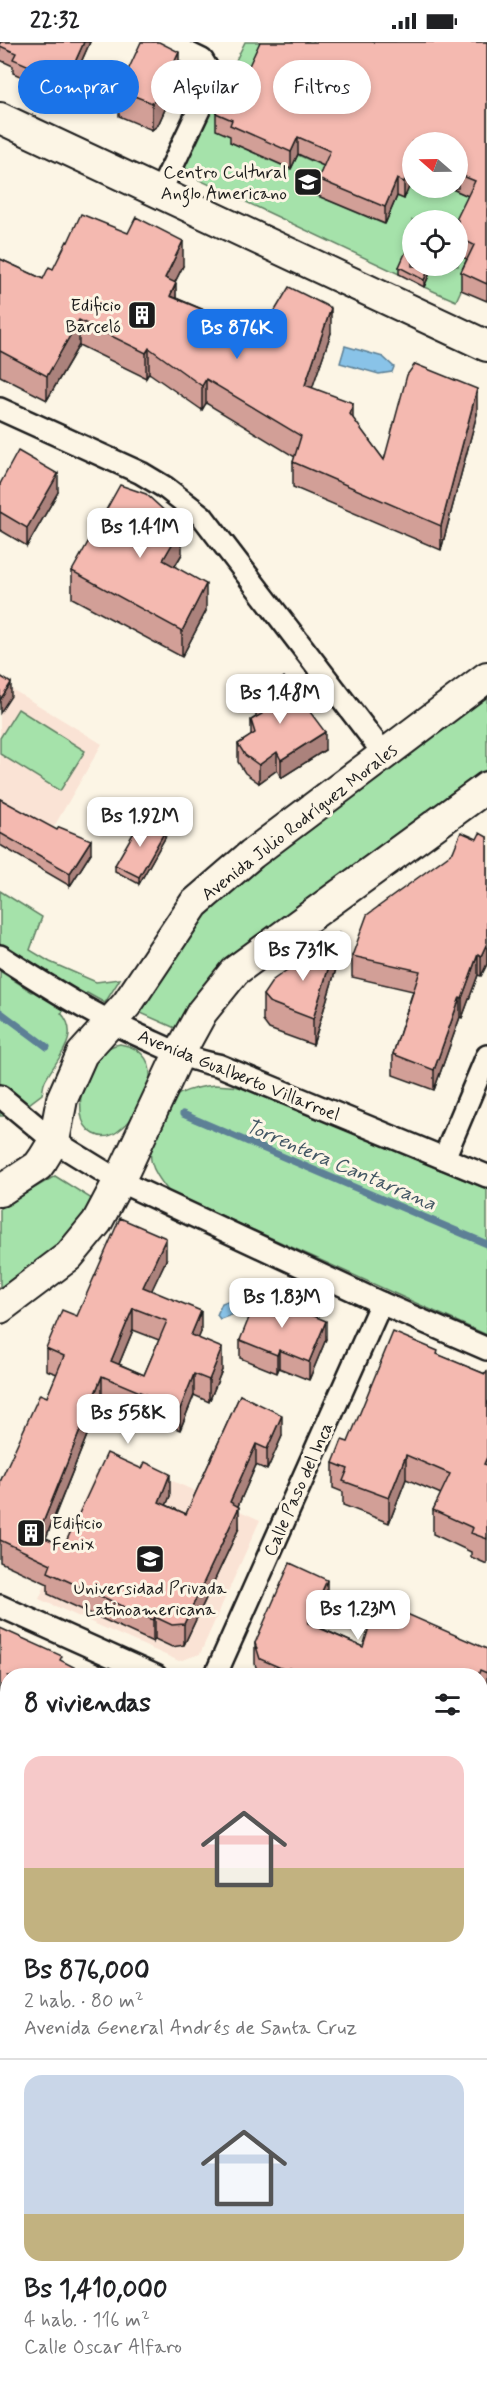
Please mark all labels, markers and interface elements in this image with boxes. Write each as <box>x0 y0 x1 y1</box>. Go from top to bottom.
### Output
text: 22:32 <box>30 7 80 35</box>
chip: Comprar <box>18 60 139 114</box>
chip: Alquilar <box>151 60 261 114</box>
chip: Filtros <box>273 60 371 114</box>
north arrow <box>402 132 468 198</box>
map controls <box>402 132 468 276</box>
place label: Centro Cultural Anglo Americano <box>161 161 287 208</box>
school or university icon: Centro Cultural Anglo Americano <box>292 166 324 198</box>
button: locate <box>402 210 468 276</box>
place label: Edificio Barceló <box>66 294 121 339</box>
building icon: Edificio Barceló <box>126 299 158 331</box>
pin: Bs 876K <box>182 309 292 360</box>
text: Bs 876K <box>201 315 273 342</box>
pin: Bs 1.41M <box>78 508 202 559</box>
text: Bs 1.41M <box>101 514 179 541</box>
pin: Bs 1.48M <box>218 674 342 725</box>
text: Bs 1.48M <box>240 680 320 707</box>
street label: Avenida Julio Rodríguez Morales <box>197 739 403 907</box>
pin: Bs 1.92M <box>78 797 202 848</box>
text: Bs 1.92M <box>101 803 179 830</box>
pin: Bs 731K <box>248 931 358 982</box>
text: Bs 731K <box>268 937 338 964</box>
street label: Avenida Gualberto Villarroel <box>134 1024 343 1127</box>
water label: Torrentera Cantarrana <box>241 1113 440 1218</box>
pin: Bs 1.83M <box>220 1278 344 1329</box>
text: Bs 1.83M <box>243 1284 321 1311</box>
pin: Bs 558K <box>73 1394 183 1445</box>
text: Bs 558K <box>91 1400 165 1427</box>
street label: Calle Paso del Inca <box>259 1419 339 1560</box>
place label: Edificio Fenix <box>52 1512 103 1557</box>
building icon: Edificio Fenix <box>15 1517 47 1549</box>
school or university icon: Universidad Privada Latinoamericana <box>134 1543 166 1575</box>
place label: Universidad Privada Latinoamericana <box>74 1577 227 1622</box>
pin: Bs 1.23M <box>296 1590 420 1641</box>
text: Bs 1.23M <box>320 1596 396 1623</box>
text: 8 viviendas <box>24 1687 151 1721</box>
icon: filters <box>431 1688 464 1721</box>
icon: home <box>190 1795 298 1903</box>
text: Bs 876,000 <box>24 1954 150 1988</box>
text: 2 hab. · 80 m² <box>24 1988 144 2015</box>
text: Avenida General Andrés de Santa Cruz <box>24 2015 357 2042</box>
icon: home <box>190 2114 298 2222</box>
text: Bs 1,410,000 <box>24 2273 167 2307</box>
text: 4 hab. · 116 m² <box>24 2307 150 2334</box>
text: Calle Oscar Alfaro <box>24 2334 182 2361</box>

